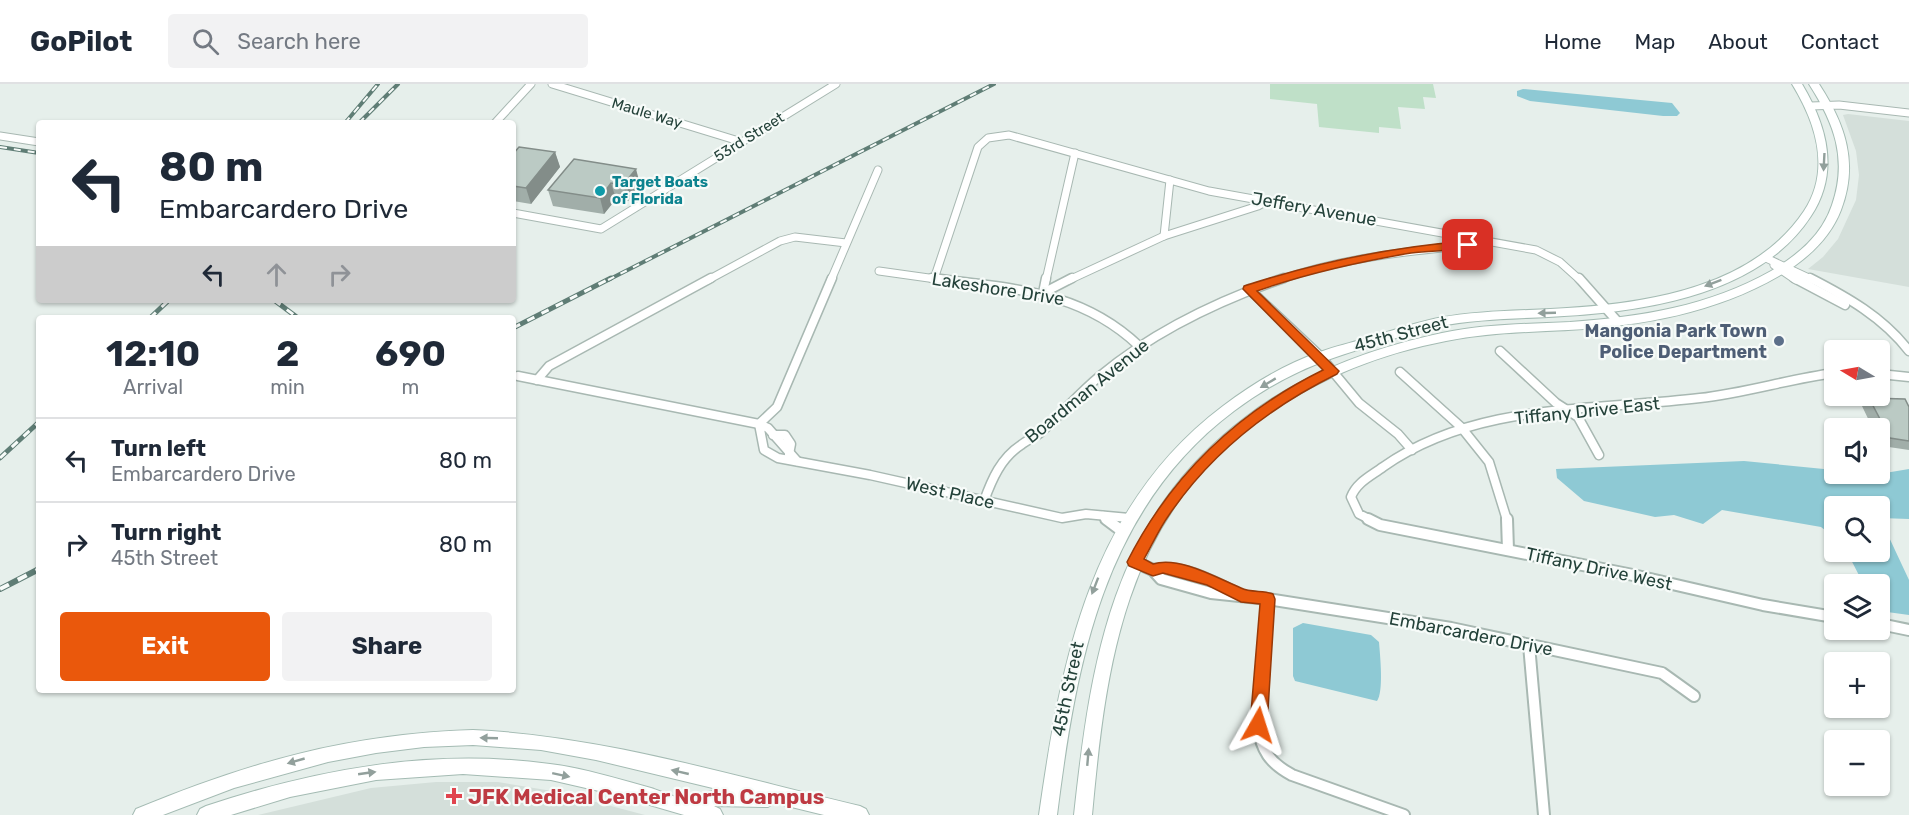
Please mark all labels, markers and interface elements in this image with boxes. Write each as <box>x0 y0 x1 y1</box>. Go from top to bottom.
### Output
search box <box>168 14 588 68</box>
text: GoPilot <box>30 25 132 58</box>
icon: search <box>189 25 222 58</box>
text: Search here <box>237 28 361 55</box>
text: Home <box>1544 29 1601 54</box>
text: Map <box>1634 29 1675 54</box>
text: About <box>1708 29 1768 54</box>
text: Contact <box>1801 29 1879 54</box>
street label: Maule Way <box>610 94 684 132</box>
street label: 53rd Street <box>711 108 788 166</box>
text: 80 m <box>159 142 263 192</box>
icon: left <box>60 144 138 222</box>
one-way arrow <box>1819 152 1829 171</box>
place label: Target Boats of Florida <box>612 173 708 208</box>
marker: Target Boats of Florida <box>593 184 607 198</box>
street label: Jeffery Avenue <box>1250 187 1378 231</box>
text: Embarcardero Drive <box>159 193 408 225</box>
pin <box>1442 219 1493 270</box>
icon: arrive <box>1451 228 1484 261</box>
icon: left <box>197 258 230 291</box>
icon: ahead <box>260 258 293 291</box>
icon: right <box>323 258 356 291</box>
street label: Lakeshore Drive <box>930 268 1066 310</box>
one-way arrow <box>1704 278 1722 288</box>
one-way arrow <box>1538 309 1557 318</box>
street label: 45th Street <box>1352 311 1450 357</box>
place label: Mangonia Park Town Police Department <box>1585 320 1767 363</box>
text: 12:10 <box>106 332 200 375</box>
text: 2 <box>276 332 299 375</box>
text: 690 <box>375 332 446 375</box>
street label: Boardman Avenue <box>1020 334 1154 448</box>
marker: Mangonia Park Town Police Department <box>1772 334 1786 348</box>
north arrow <box>1824 340 1890 406</box>
map controls <box>1824 340 1890 796</box>
text: Arrival <box>123 375 183 399</box>
text: min <box>270 375 305 399</box>
text: m <box>402 375 419 399</box>
one-way arrow <box>1260 377 1276 388</box>
street label: Tiffany Drive East <box>1513 392 1661 430</box>
button: sound <box>1824 418 1890 484</box>
text: Turn left <box>111 435 206 462</box>
icon: left <box>60 444 93 477</box>
text: 80 m <box>439 447 492 474</box>
text: Embarcardero Drive <box>111 462 296 486</box>
street label: West Place <box>903 472 997 514</box>
button: search <box>1824 496 1890 562</box>
text: Turn right <box>111 519 221 546</box>
icon: right <box>60 528 93 561</box>
text: 80 m <box>439 531 492 558</box>
street label: Tiffany Drive West <box>1524 543 1674 595</box>
text: 45th Street <box>111 546 218 570</box>
button: layers <box>1824 574 1890 640</box>
one-way arrow <box>1090 578 1100 596</box>
street label: Embarcardero Drive <box>1387 607 1555 661</box>
button: Exit <box>60 612 270 681</box>
button: Share <box>282 612 492 681</box>
street label: 45th Street <box>1047 640 1089 738</box>
button: + <box>1824 652 1890 718</box>
position arrow <box>1226 693 1290 757</box>
button: − <box>1824 730 1890 796</box>
one-way arrow <box>479 734 498 743</box>
one-way arrow <box>1084 747 1093 766</box>
one-way arrow <box>287 757 305 766</box>
one-way arrow <box>671 766 690 776</box>
one-way arrow <box>358 769 377 778</box>
one-way arrow <box>552 770 571 780</box>
place label: JFK Medical Center North Campus <box>468 784 824 809</box>
marker: JFK Medical Center North Campus <box>445 787 463 805</box>

